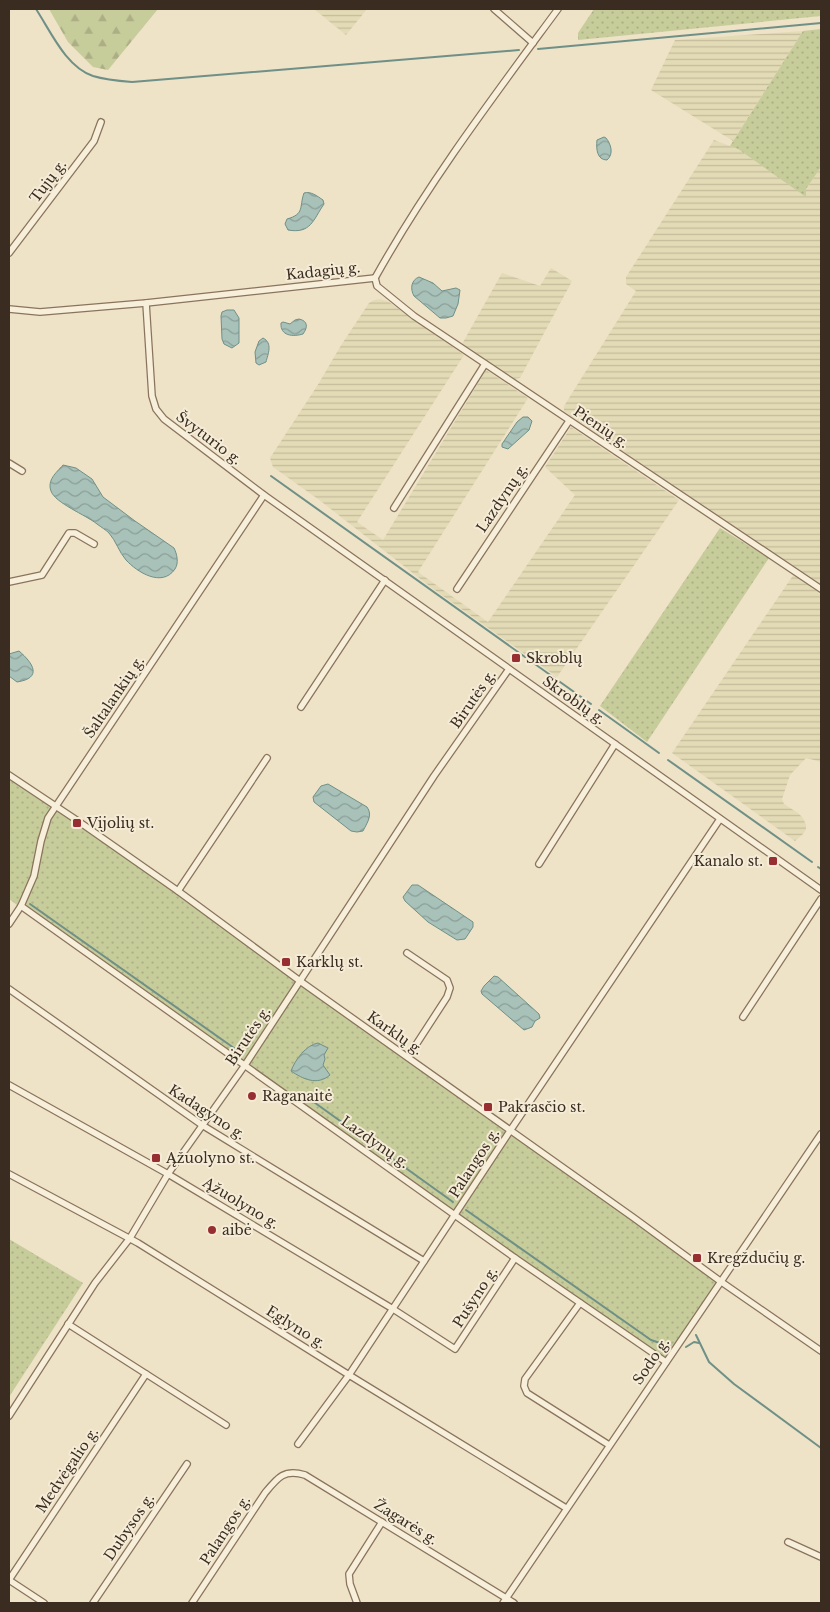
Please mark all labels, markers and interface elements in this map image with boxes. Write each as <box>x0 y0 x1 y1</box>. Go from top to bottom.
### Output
street label: Tujų g. <box>26 156 70 206</box>
street label: Kadagių g. <box>285 258 361 284</box>
street label: Pienių g. <box>570 402 632 452</box>
street label: Švyturio g. <box>173 407 246 469</box>
street label: Lazdynų g. <box>472 460 532 536</box>
place label: Skroblų <box>526 649 583 667</box>
street label: Šaltalankių g. <box>79 652 148 742</box>
marker: Skroblų <box>510 652 522 664</box>
street label: Birutės g. <box>446 666 500 732</box>
street label: Skroblų g. <box>539 672 609 728</box>
place label: Vijolių st. <box>86 814 154 832</box>
marker: Vijolių st. <box>71 817 83 829</box>
place label: Kanalo st. <box>694 852 763 870</box>
marker: Kanalo st. <box>767 855 779 867</box>
place label: Karklų st. <box>296 953 363 971</box>
marker: Karklų st. <box>280 956 292 968</box>
street label: Birutės g. <box>222 1003 274 1069</box>
street label: Karklų g. <box>364 1007 426 1059</box>
street label: Kadagyno g. <box>165 1080 249 1144</box>
place label: Raganaitė <box>262 1087 332 1105</box>
marker: Raganaitė <box>246 1090 258 1102</box>
place label: Pakrasčio st. <box>498 1098 585 1116</box>
marker: Pakrasčio st. <box>482 1101 494 1113</box>
street label: Lazdynų g. <box>337 1112 413 1172</box>
street label: Palangos g. <box>445 1125 503 1201</box>
place label: Ąžuolyno st. <box>165 1149 255 1167</box>
marker: Ąžuolyno st. <box>150 1152 162 1164</box>
street label: Ąžuolyno g. <box>199 1173 282 1233</box>
place label: aibė <box>222 1221 252 1239</box>
marker: aibė <box>206 1224 218 1236</box>
place label: Kregždučių g. <box>707 1249 805 1267</box>
marker: Kregždučių g. <box>691 1252 703 1264</box>
street label: Pušyno g. <box>449 1263 501 1331</box>
street label: Eglyno g. <box>263 1302 329 1352</box>
street label: Sodo g. <box>629 1334 673 1388</box>
street label: Medvėgalio g. <box>32 1424 102 1516</box>
street label: Dubysos g. <box>100 1490 158 1564</box>
street label: Palangos g. <box>196 1492 254 1568</box>
street label: Žagarės g. <box>371 1495 441 1549</box>

